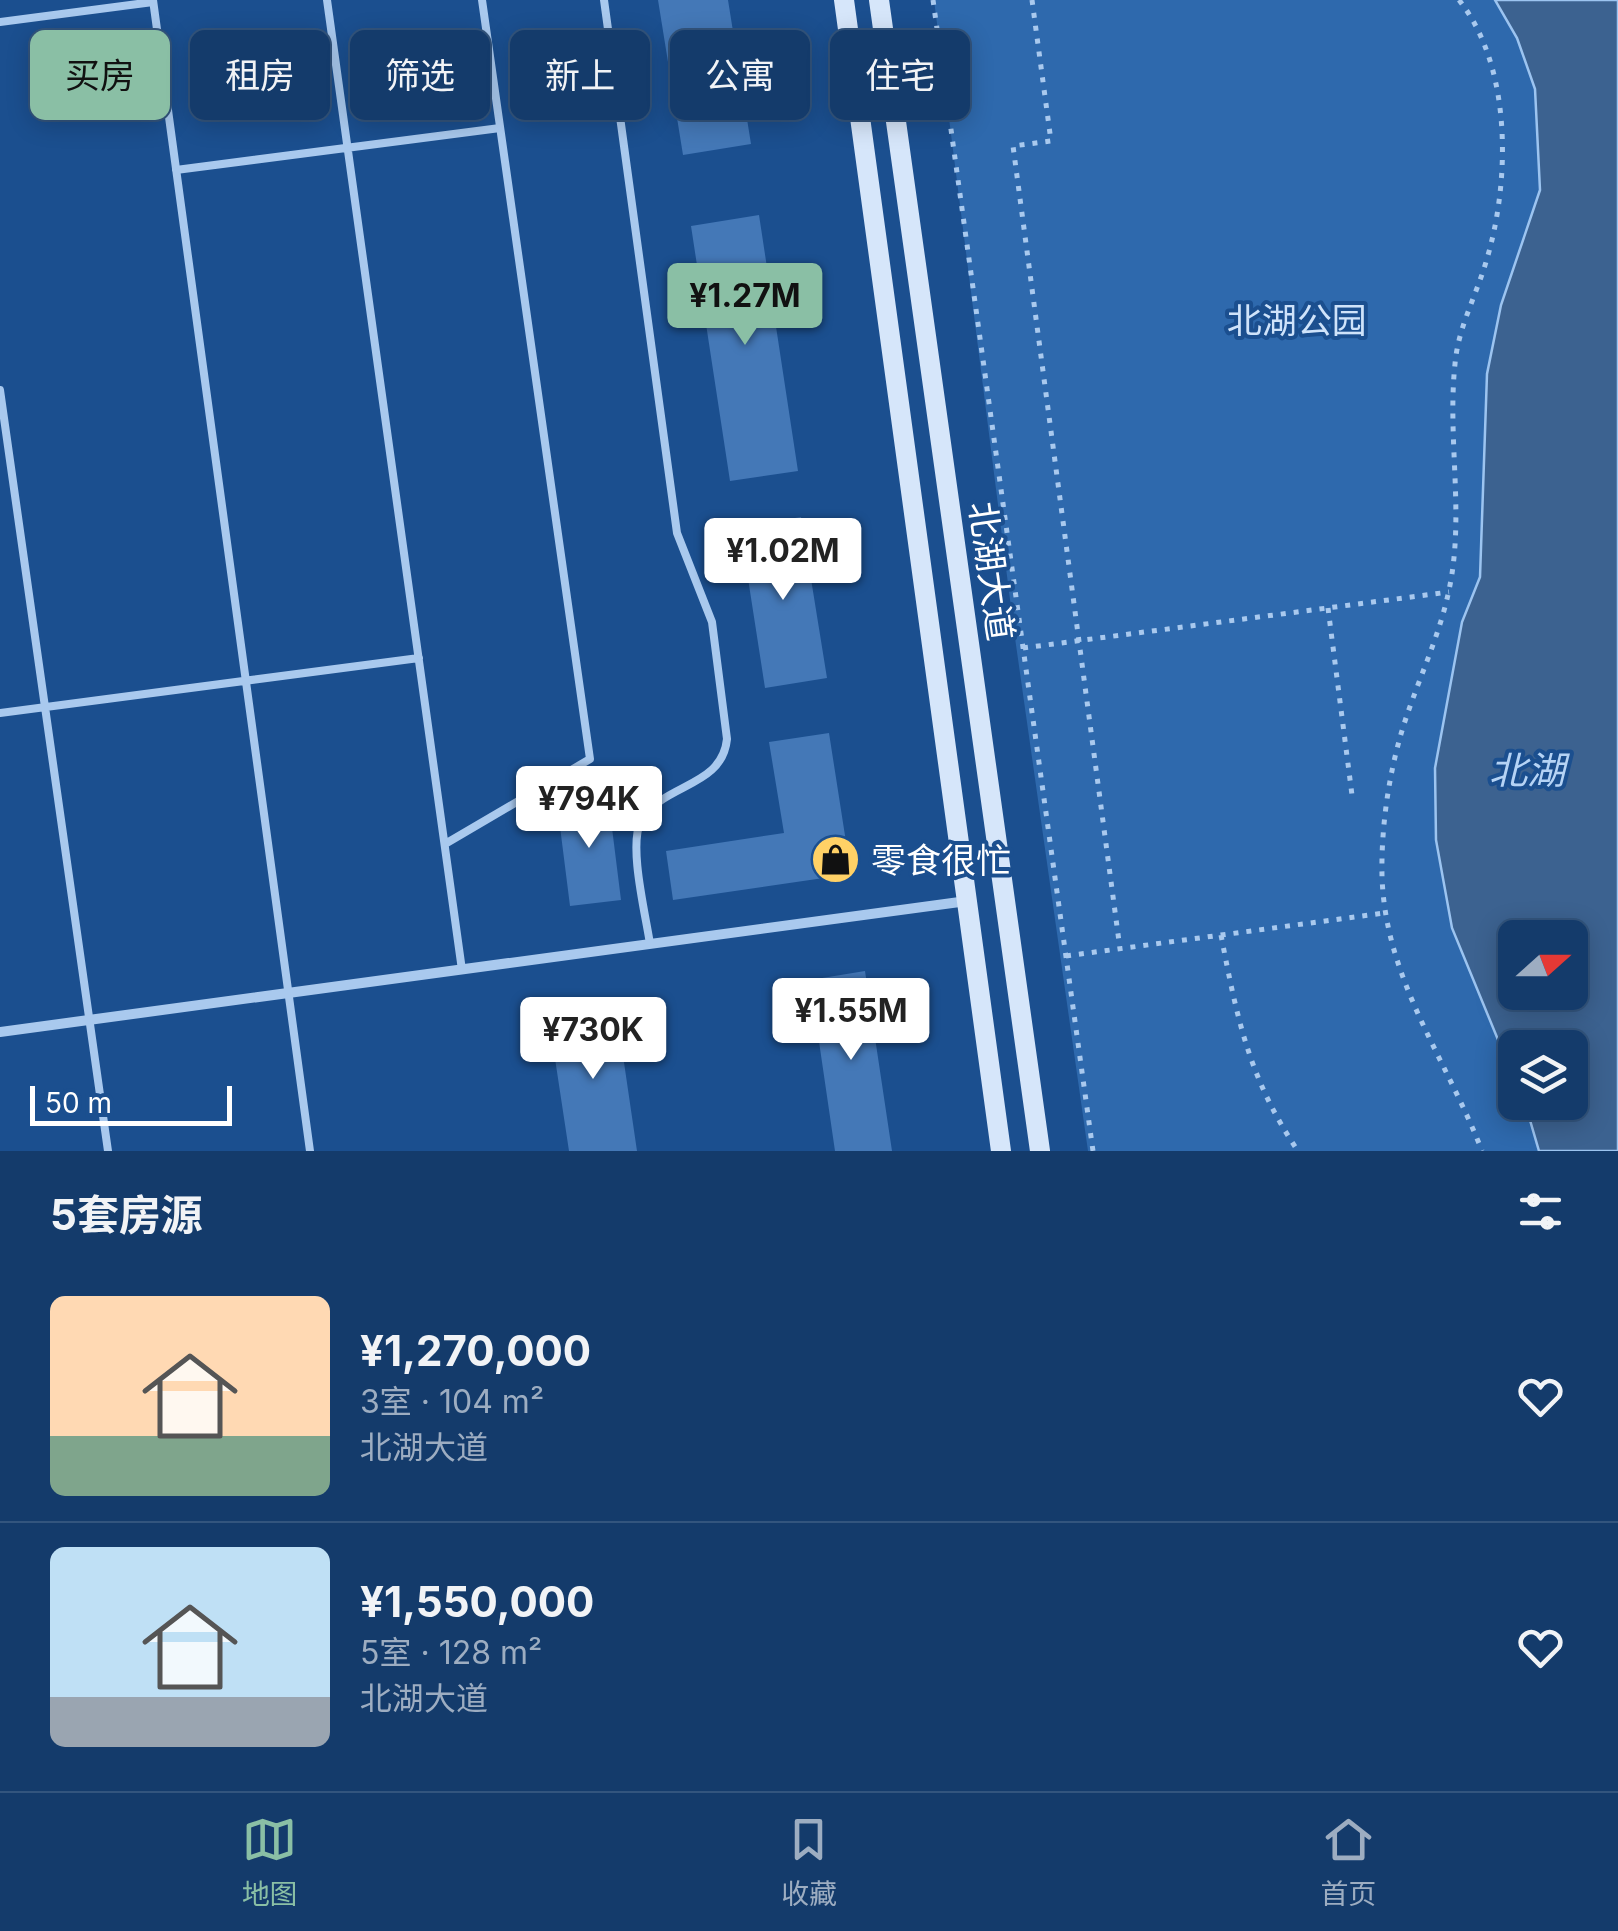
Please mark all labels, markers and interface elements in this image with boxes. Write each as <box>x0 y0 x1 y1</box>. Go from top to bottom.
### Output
chip: 买房 <box>30 30 170 120</box>
chip: 租房 <box>190 30 330 120</box>
chip: 筛选 <box>350 30 490 120</box>
chip: 新上 <box>510 30 650 120</box>
chip: 公寓 <box>670 30 810 120</box>
chip: 住宅 <box>830 30 970 120</box>
pin: ¥1.27M <box>664 263 826 348</box>
text: ¥1.27M <box>689 276 801 315</box>
park label: 北湖公园 <box>1227 299 1367 341</box>
street label: 北湖大道 <box>961 499 1023 643</box>
pin: ¥1.02M <box>702 518 864 603</box>
text: ¥1.02M <box>726 531 840 570</box>
water label: 北湖 <box>1489 747 1570 793</box>
pin: ¥794K <box>519 766 659 851</box>
text: ¥794K <box>538 779 640 818</box>
shop icon: 零食很忙 <box>810 834 862 886</box>
place label: 零食很忙 <box>871 839 1011 881</box>
north arrow <box>1498 920 1588 1010</box>
map controls <box>1498 920 1588 1120</box>
pin: ¥1.55M <box>770 978 932 1063</box>
text: ¥1.55M <box>794 991 908 1030</box>
pin: ¥730K <box>523 997 663 1082</box>
text: ¥730K <box>542 1010 644 1049</box>
button: layers <box>1498 1030 1588 1120</box>
scale bar <box>30 1081 232 1126</box>
text: 50 m <box>45 1086 112 1120</box>
icon: filters <box>1513 1184 1568 1239</box>
text: 5套房源 <box>50 1189 203 1240</box>
text: ¥1,270,000 <box>360 1325 591 1376</box>
icon: home <box>130 1336 250 1456</box>
icon: heart <box>1513 1369 1568 1424</box>
text: 3室 · 104 m² <box>360 1382 544 1421</box>
text: 北湖大道 <box>360 1428 488 1467</box>
text: ¥1,550,000 <box>360 1576 594 1627</box>
icon: home <box>130 1587 250 1707</box>
icon: heart <box>1513 1620 1568 1675</box>
text: 5室 · 128 m² <box>360 1633 542 1672</box>
text: 北湖大道 <box>360 1679 488 1718</box>
tab: 地图 <box>242 1812 298 1912</box>
tab: 收藏 <box>781 1812 837 1912</box>
tab: 首页 <box>1320 1812 1376 1912</box>

